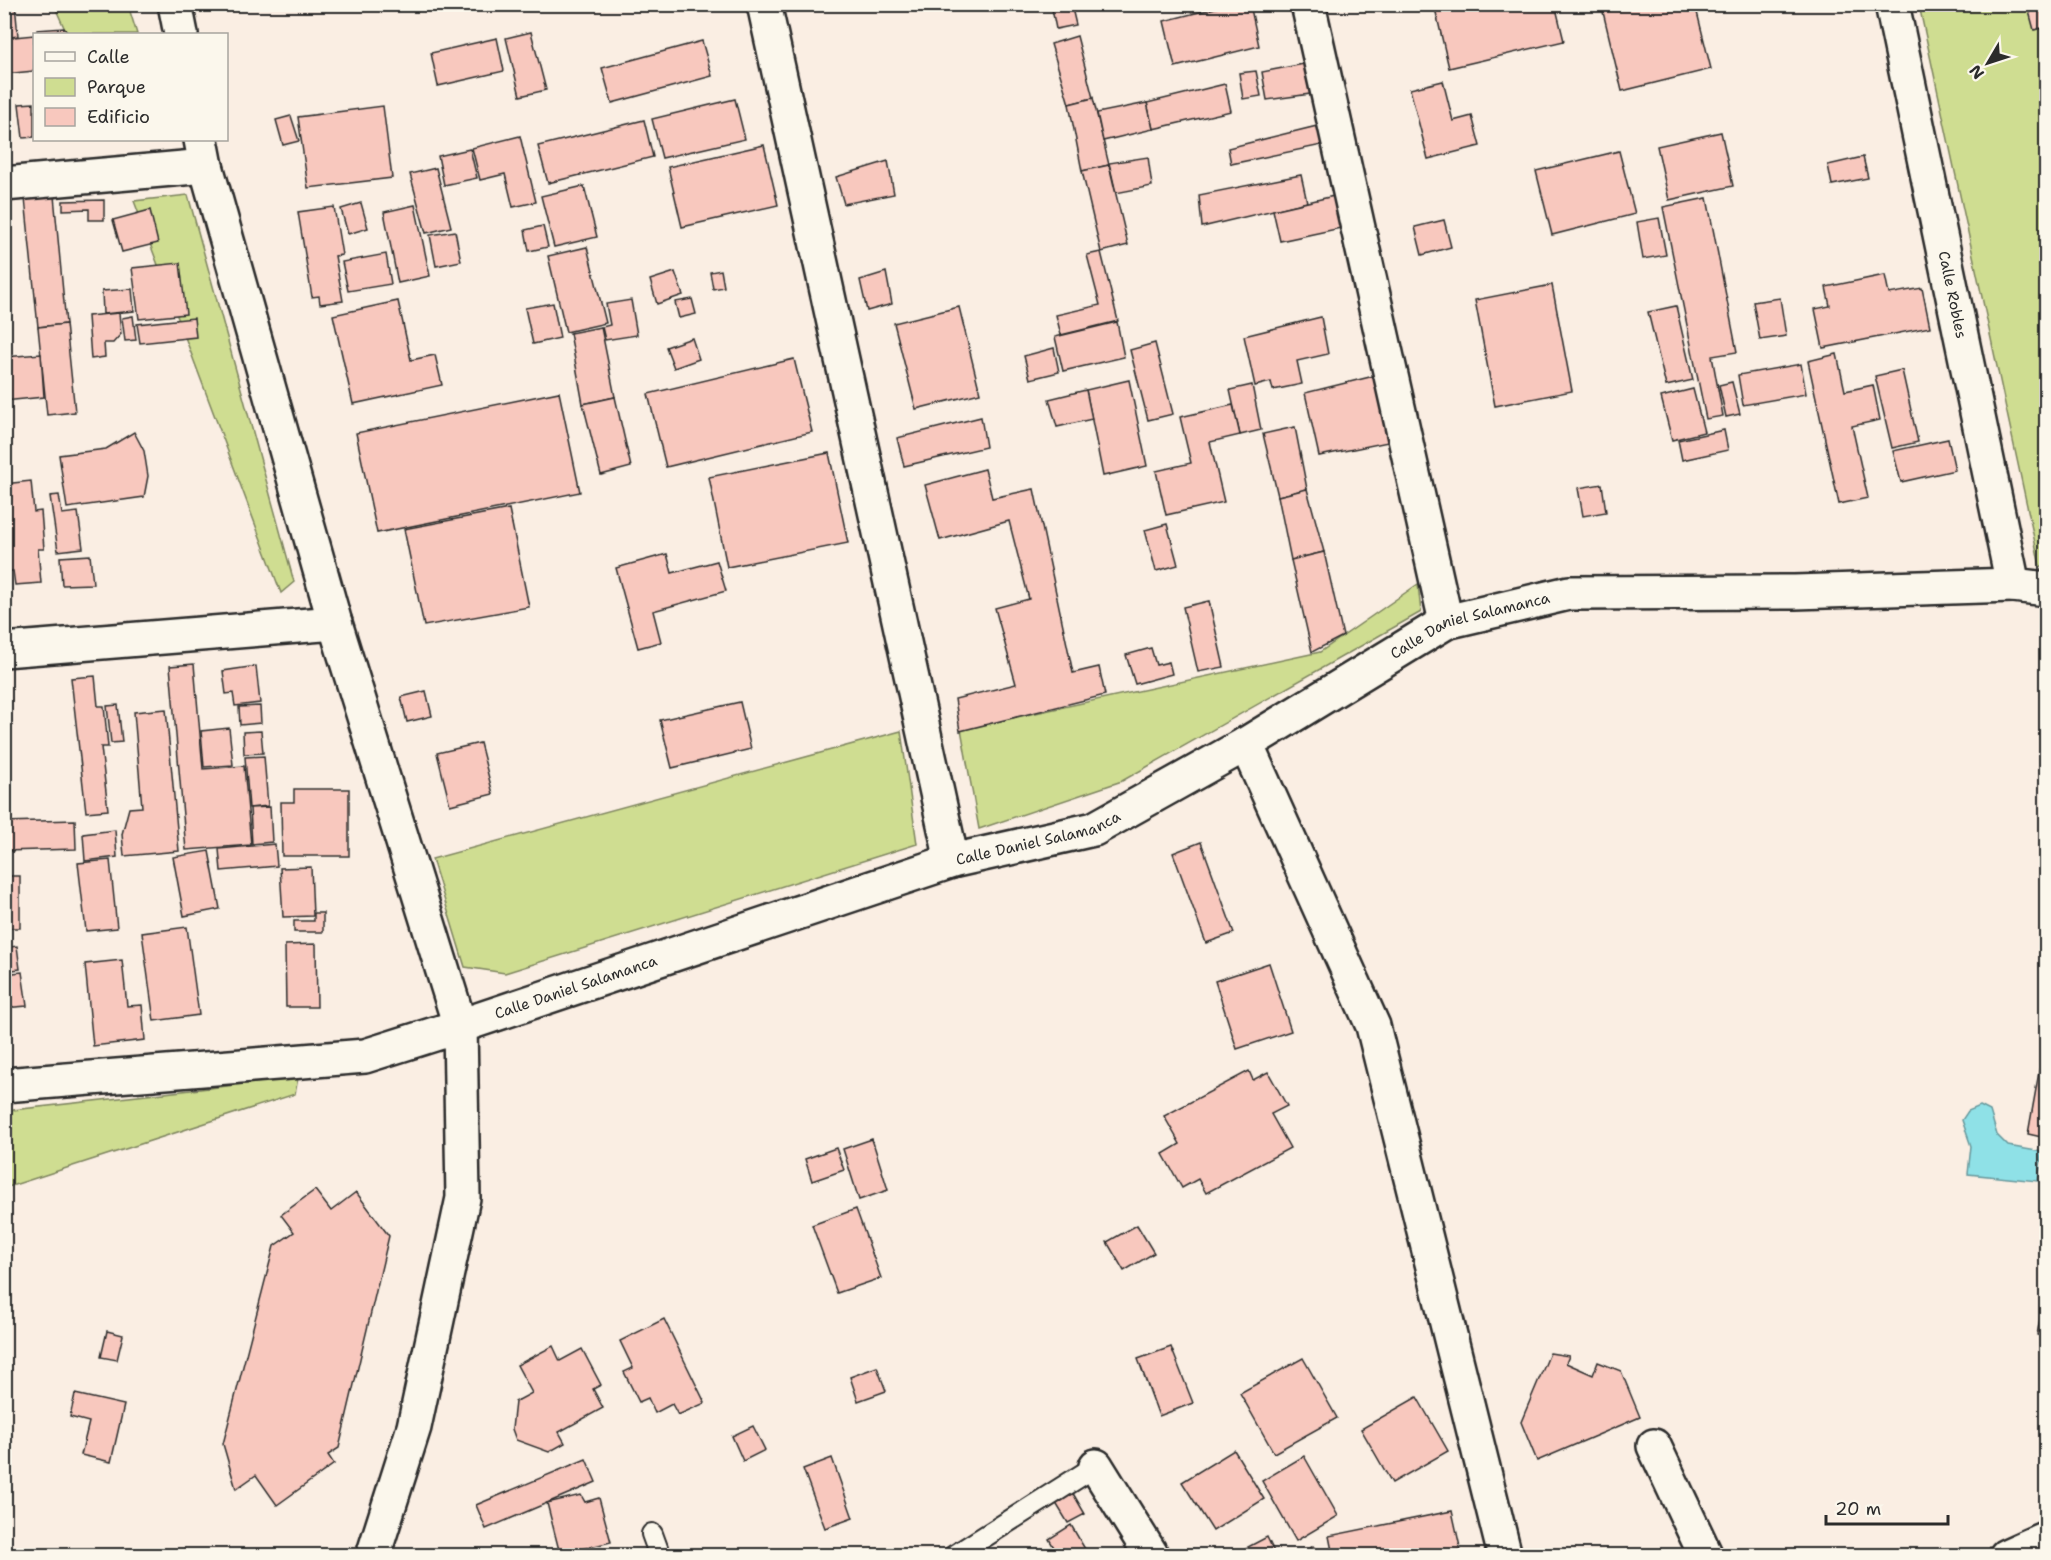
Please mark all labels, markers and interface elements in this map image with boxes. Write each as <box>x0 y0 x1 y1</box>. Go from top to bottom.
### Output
legend <box>33 33 228 141</box>
north arrow <box>1958 33 2018 93</box>
text: Calle <box>87 45 130 69</box>
text: N <box>1965 61 1989 84</box>
text: Parque <box>87 75 146 99</box>
text: Edificio <box>87 105 150 129</box>
street label: Calle Robles <box>1934 249 1971 340</box>
street label: Calle Daniel Salamanca <box>1386 588 1552 664</box>
street label: Calle Daniel Salamanca <box>954 806 1125 870</box>
street label: Calle Daniel Salamanca <box>492 950 660 1024</box>
scale bar <box>1826 1488 1948 1526</box>
text: 20 m <box>1835 1497 1881 1521</box>

